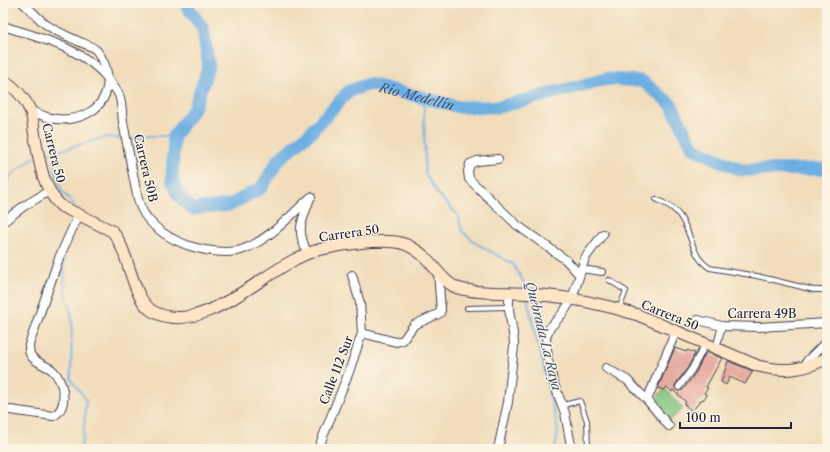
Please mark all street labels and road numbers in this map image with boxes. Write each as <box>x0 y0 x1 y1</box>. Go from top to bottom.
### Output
street label: Carrera 50 <box>39 122 69 184</box>
street label: Carrera 50B <box>131 133 161 203</box>
street label: Carrera 50 <box>318 221 380 245</box>
street label: Carrera 50 <box>639 297 701 333</box>
street label: Carrera 49B <box>728 306 796 321</box>
street label: Calle 112 Sur <box>316 333 356 407</box>

